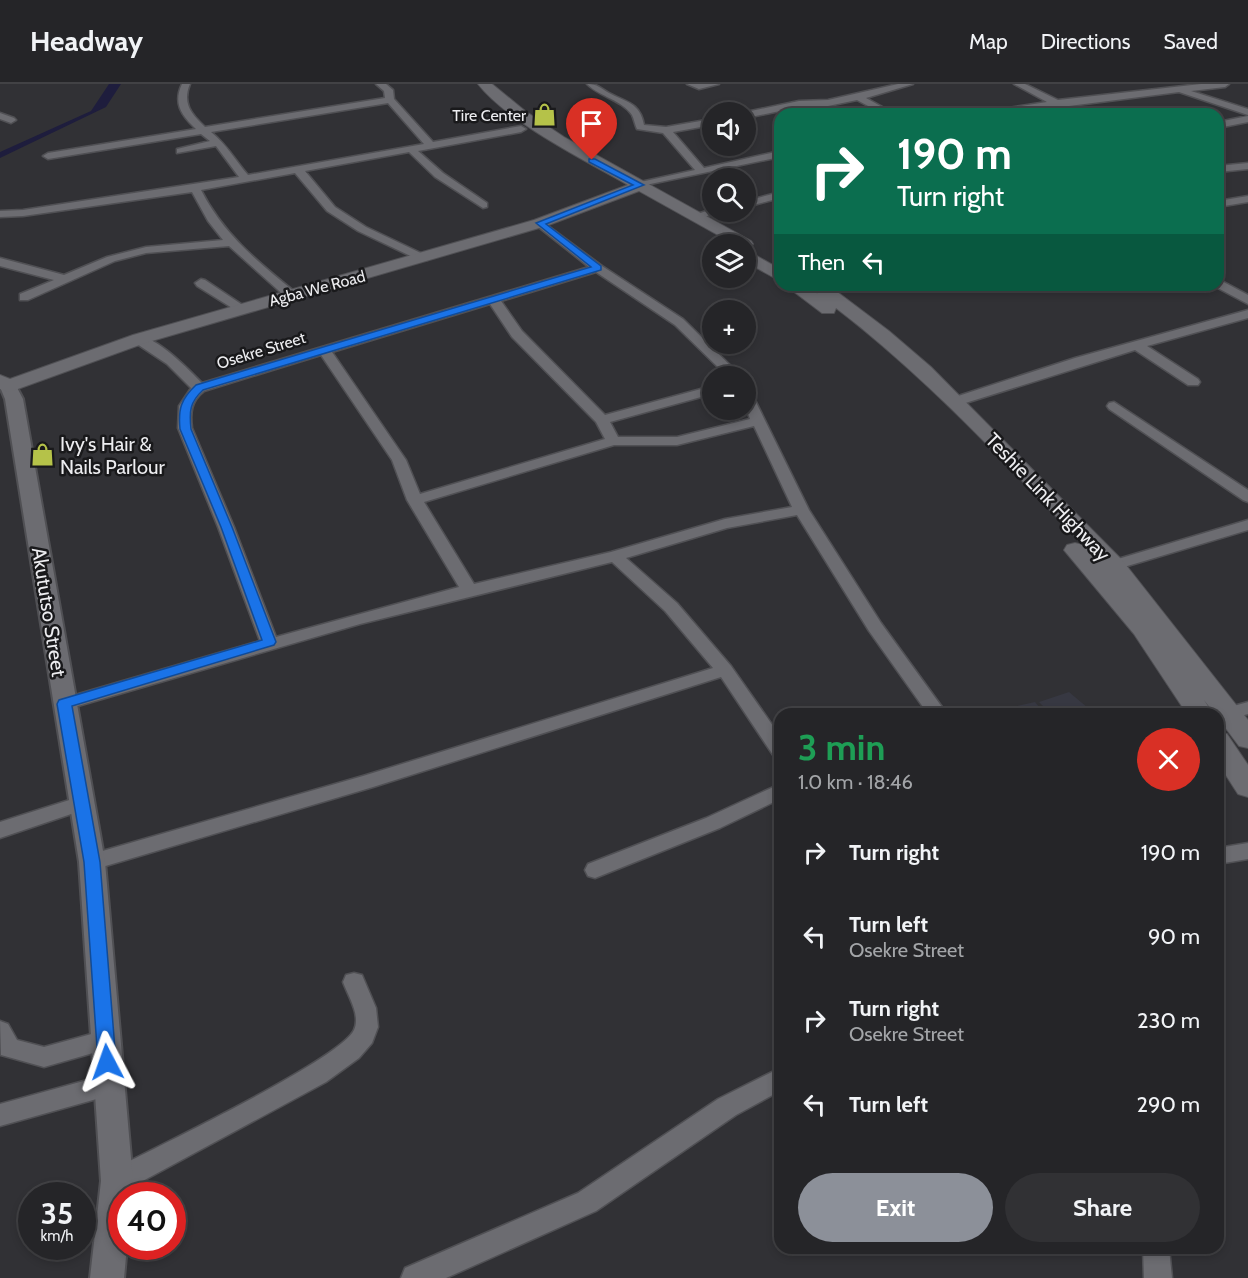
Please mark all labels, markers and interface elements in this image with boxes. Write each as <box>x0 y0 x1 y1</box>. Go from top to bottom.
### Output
text: Headway <box>30 24 143 58</box>
text: Map <box>969 29 1008 54</box>
text: Directions <box>1041 29 1130 54</box>
text: Saved <box>1163 29 1218 54</box>
pin <box>566 98 617 160</box>
shop icon: Tire Center <box>531 102 557 128</box>
map controls <box>702 102 756 420</box>
button: sound <box>702 102 756 156</box>
place label: Tire Center <box>452 106 527 125</box>
icon: arrive <box>575 107 608 140</box>
text: 190 m <box>897 128 1012 180</box>
icon: right <box>798 132 876 210</box>
button: search <box>702 168 756 222</box>
text: Turn right <box>897 180 1004 213</box>
button: layers <box>702 234 756 288</box>
icon: left <box>857 246 890 279</box>
text: Then <box>798 249 845 276</box>
street label: Agba We Road <box>267 267 367 310</box>
button: + <box>702 300 756 354</box>
street label: Osekre Street <box>214 328 308 373</box>
button: − <box>702 366 756 420</box>
street label: Teshie Link Highway <box>981 428 1115 566</box>
place label: Ivy's Hair & Nails Parlour <box>60 432 165 479</box>
shop icon: Ivy's Hair & Nails Parlour <box>29 442 55 468</box>
street label: Akututso Street <box>27 545 71 679</box>
text: 3 min <box>798 725 885 769</box>
button: close <box>1137 728 1200 791</box>
text: 1.0 km · 18:46 <box>798 770 913 794</box>
icon: right <box>798 836 831 869</box>
text: Turn right <box>849 839 939 866</box>
text: 190 m <box>1141 839 1200 866</box>
text: Turn left <box>849 911 928 938</box>
icon: left <box>798 920 831 953</box>
text: 90 m <box>1148 923 1200 950</box>
text: Osekre Street <box>849 938 964 962</box>
text: Turn right <box>849 995 939 1022</box>
icon: right <box>798 1004 831 1037</box>
text: 230 m <box>1137 1007 1200 1034</box>
text: Osekre Street <box>849 1022 964 1046</box>
position arrow <box>75 1030 139 1094</box>
icon: left <box>798 1088 831 1121</box>
text: Turn left <box>849 1091 928 1118</box>
text: 290 m <box>1136 1091 1200 1118</box>
button: Exit <box>798 1173 993 1242</box>
button: Share <box>1005 1173 1200 1242</box>
speed limit sign: 40 <box>108 1182 186 1260</box>
text: 35 <box>41 1195 73 1232</box>
text: km/h <box>41 1227 73 1245</box>

